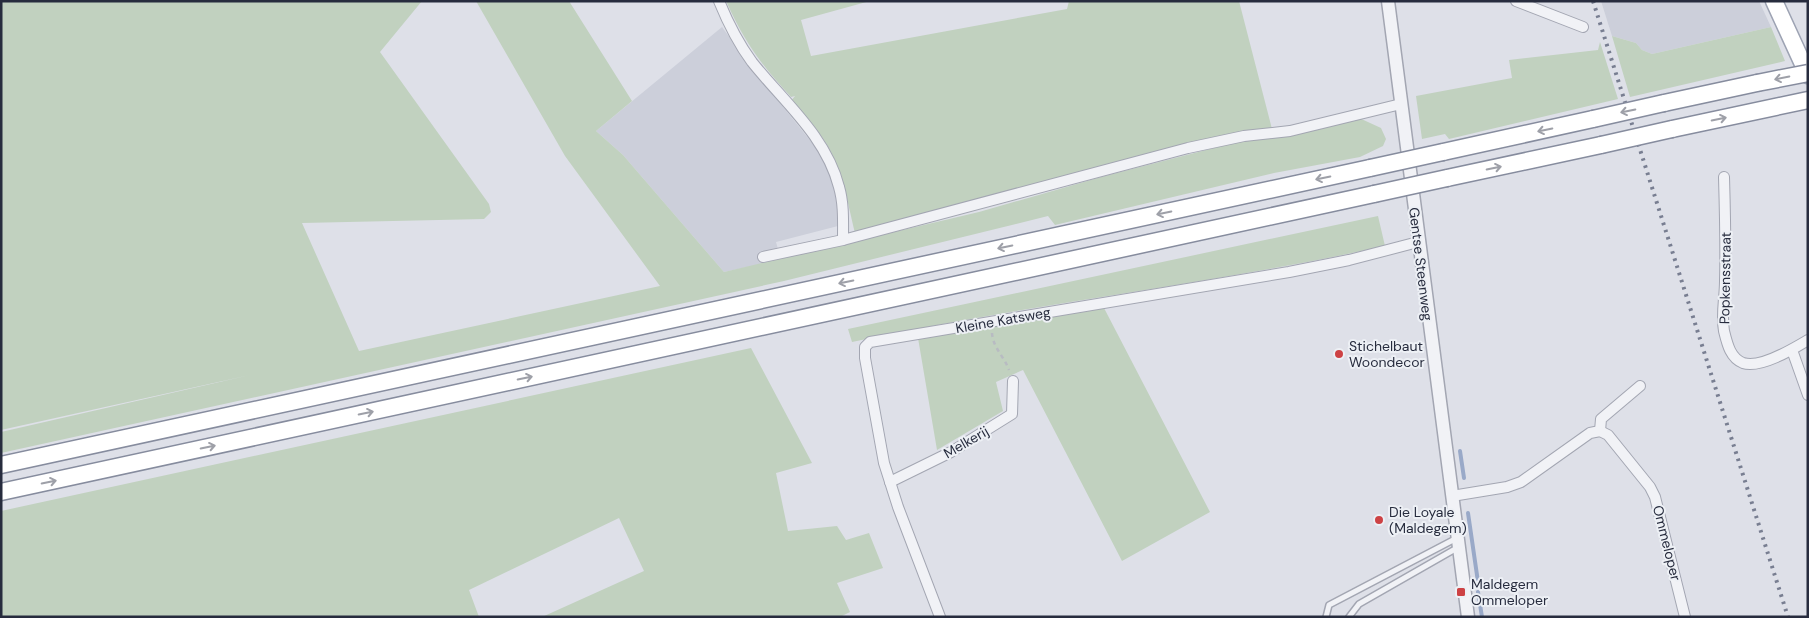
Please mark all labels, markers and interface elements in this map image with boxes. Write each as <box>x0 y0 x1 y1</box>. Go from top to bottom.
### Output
one-way arrow <box>1775 74 1791 83</box>
one-way arrow <box>1621 107 1637 116</box>
one-way arrow <box>1710 114 1726 123</box>
one-way arrow <box>1538 126 1554 135</box>
one-way arrow <box>1486 162 1502 172</box>
one-way arrow <box>1315 174 1331 183</box>
street label: Gentse Steenweg <box>1405 206 1437 322</box>
one-way arrow <box>1156 208 1172 218</box>
street label: Popkensstraat <box>1715 232 1735 324</box>
one-way arrow <box>997 243 1013 252</box>
one-way arrow <box>839 278 855 287</box>
street label: Kleine Katsweg <box>954 303 1052 337</box>
place label: Stichelbaut Woondecor <box>1349 337 1425 371</box>
marker: Stichelbaut Woondecor <box>1333 348 1345 360</box>
one-way arrow <box>517 373 533 383</box>
one-way arrow <box>358 408 374 417</box>
street label: Melkerij <box>940 422 992 462</box>
one-way arrow <box>199 442 215 451</box>
one-way arrow <box>40 477 56 486</box>
place label: Die Loyale (Maldegem) <box>1389 503 1467 537</box>
street label: Ommeloper <box>1649 503 1685 583</box>
marker: Die Loyale (Maldegem) <box>1373 514 1385 526</box>
place label: Maldegem Ommeloper <box>1471 575 1548 609</box>
marker: Maldegem Ommeloper <box>1455 586 1467 598</box>

